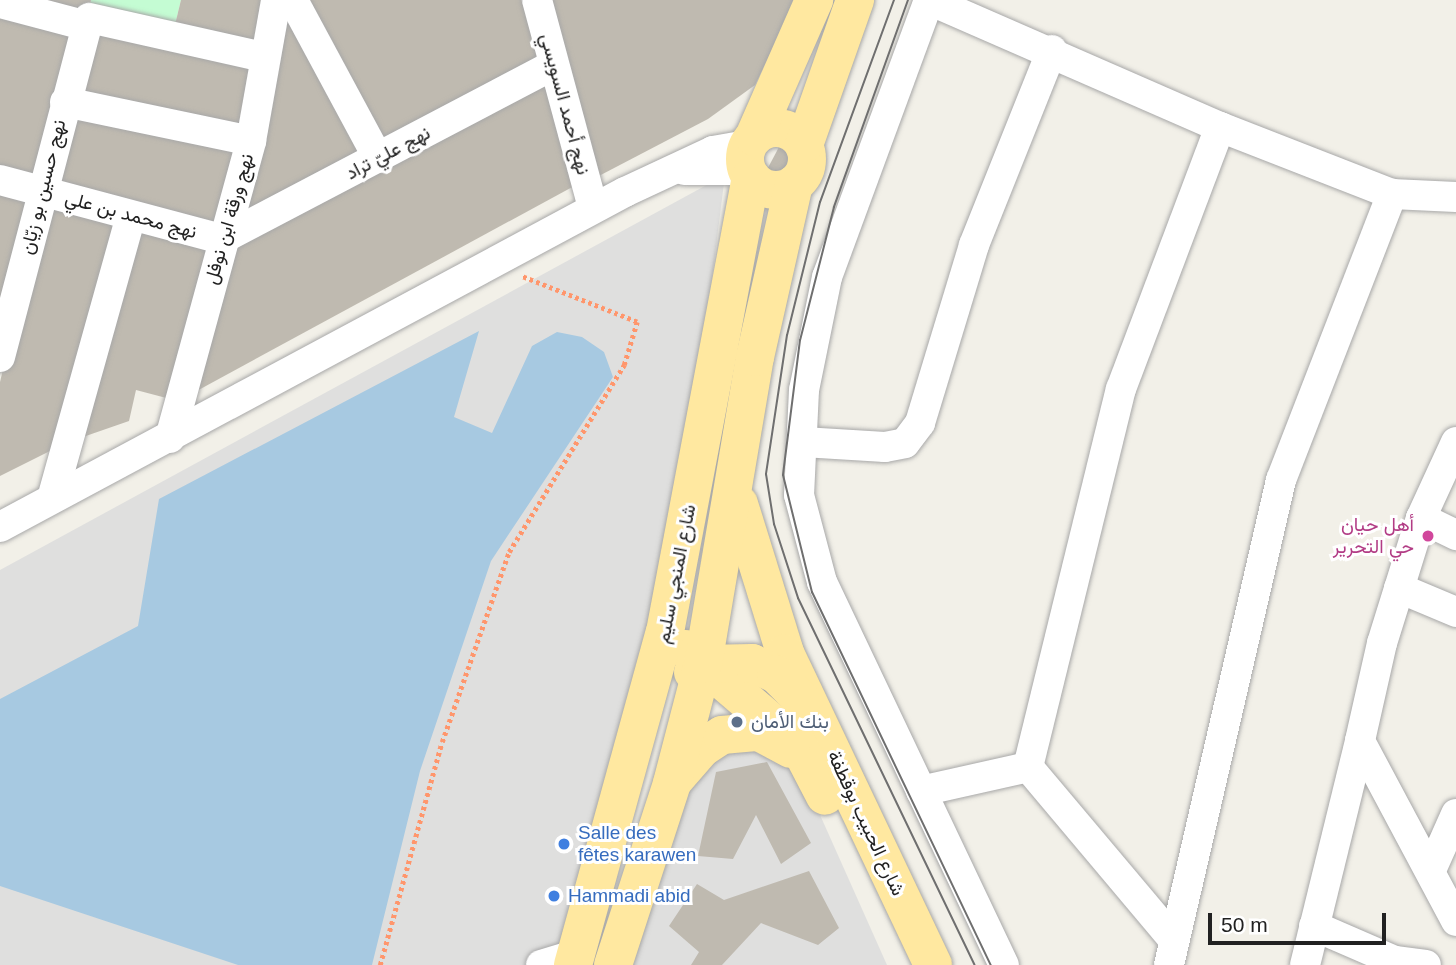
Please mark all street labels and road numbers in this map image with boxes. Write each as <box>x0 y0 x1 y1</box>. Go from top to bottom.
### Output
street label: نهج أحمد السويسي <box>535 31 595 177</box>
street label: نهج حسين بو زيّان <box>15 117 71 257</box>
street label: نهج عليّ تراد <box>342 121 434 185</box>
street label: نهج ورقة ابن نوفل <box>199 151 259 287</box>
street label: نهج محمد بن علي <box>63 186 199 244</box>
street label: شارع المنجي سليم <box>651 503 701 645</box>
street label: شارع الحبيب بوقطفة <box>822 747 910 899</box>

